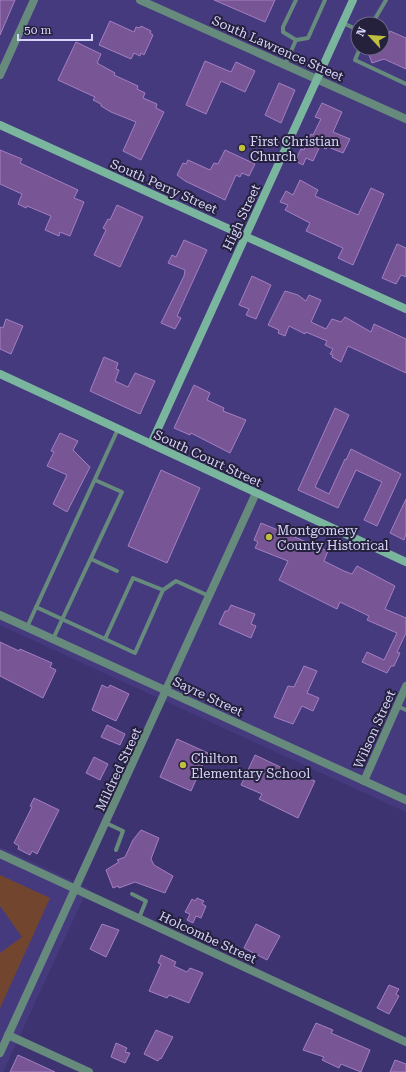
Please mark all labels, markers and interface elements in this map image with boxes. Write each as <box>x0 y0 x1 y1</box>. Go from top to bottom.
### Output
street label: South Lawrence Street <box>210 13 346 84</box>
scale bar <box>18 16 92 42</box>
north arrow <box>350 16 390 56</box>
text: 50 m <box>24 23 51 37</box>
text: N <box>354 25 369 38</box>
place label: First Christian Church <box>250 134 340 164</box>
marker: First Christian Church <box>237 143 247 153</box>
street label: South Perry Street <box>108 156 220 217</box>
street label: High Street <box>220 182 263 253</box>
street label: South Court Street <box>151 427 264 490</box>
place label: Montgomery County Historical <box>277 523 389 553</box>
marker: Montgomery County Historical <box>264 532 274 542</box>
street label: Sayre Street <box>170 674 245 719</box>
street label: Wilson Street <box>350 687 399 771</box>
street label: Mildred Street <box>93 725 144 813</box>
place label: Chilton Elementary School <box>191 751 310 781</box>
marker: Chilton Elementary School <box>178 760 188 770</box>
street label: Holcombe Street <box>157 908 259 967</box>

